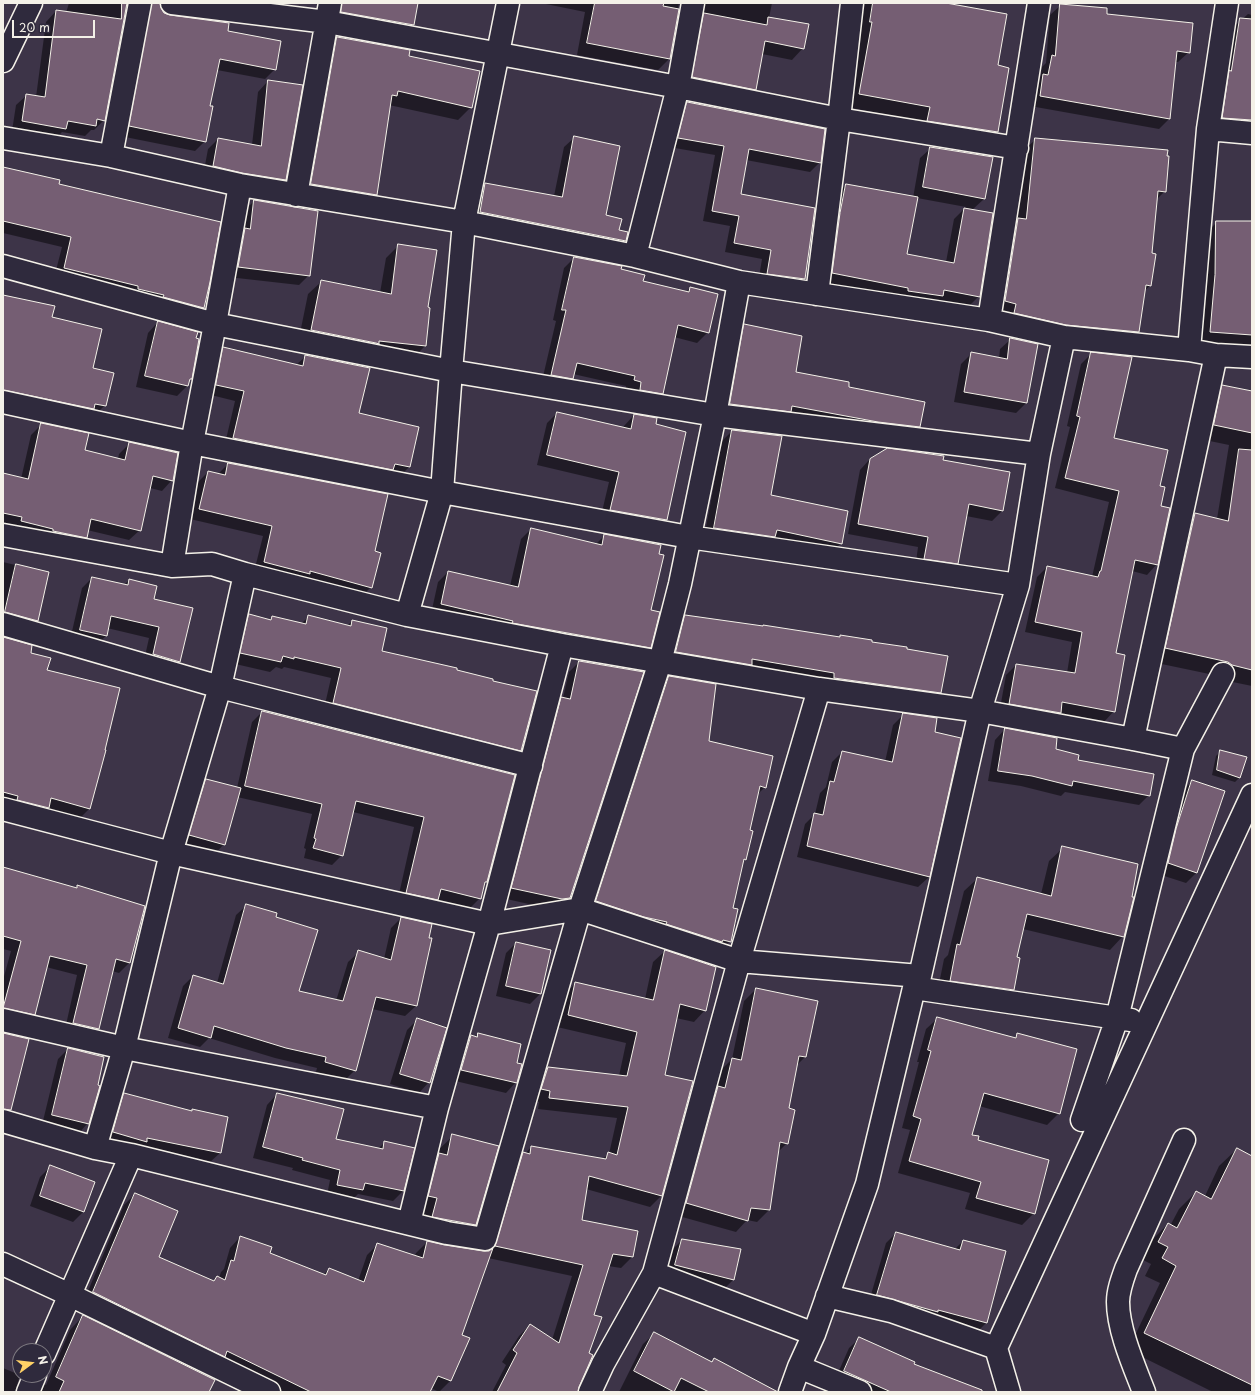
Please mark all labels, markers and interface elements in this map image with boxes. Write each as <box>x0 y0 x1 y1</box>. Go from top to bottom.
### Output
scale bar <box>14 12 97 38</box>
text: 20 m <box>19 18 50 36</box>
north arrow <box>12 1343 52 1383</box>
text: N <box>34 1354 52 1366</box>

